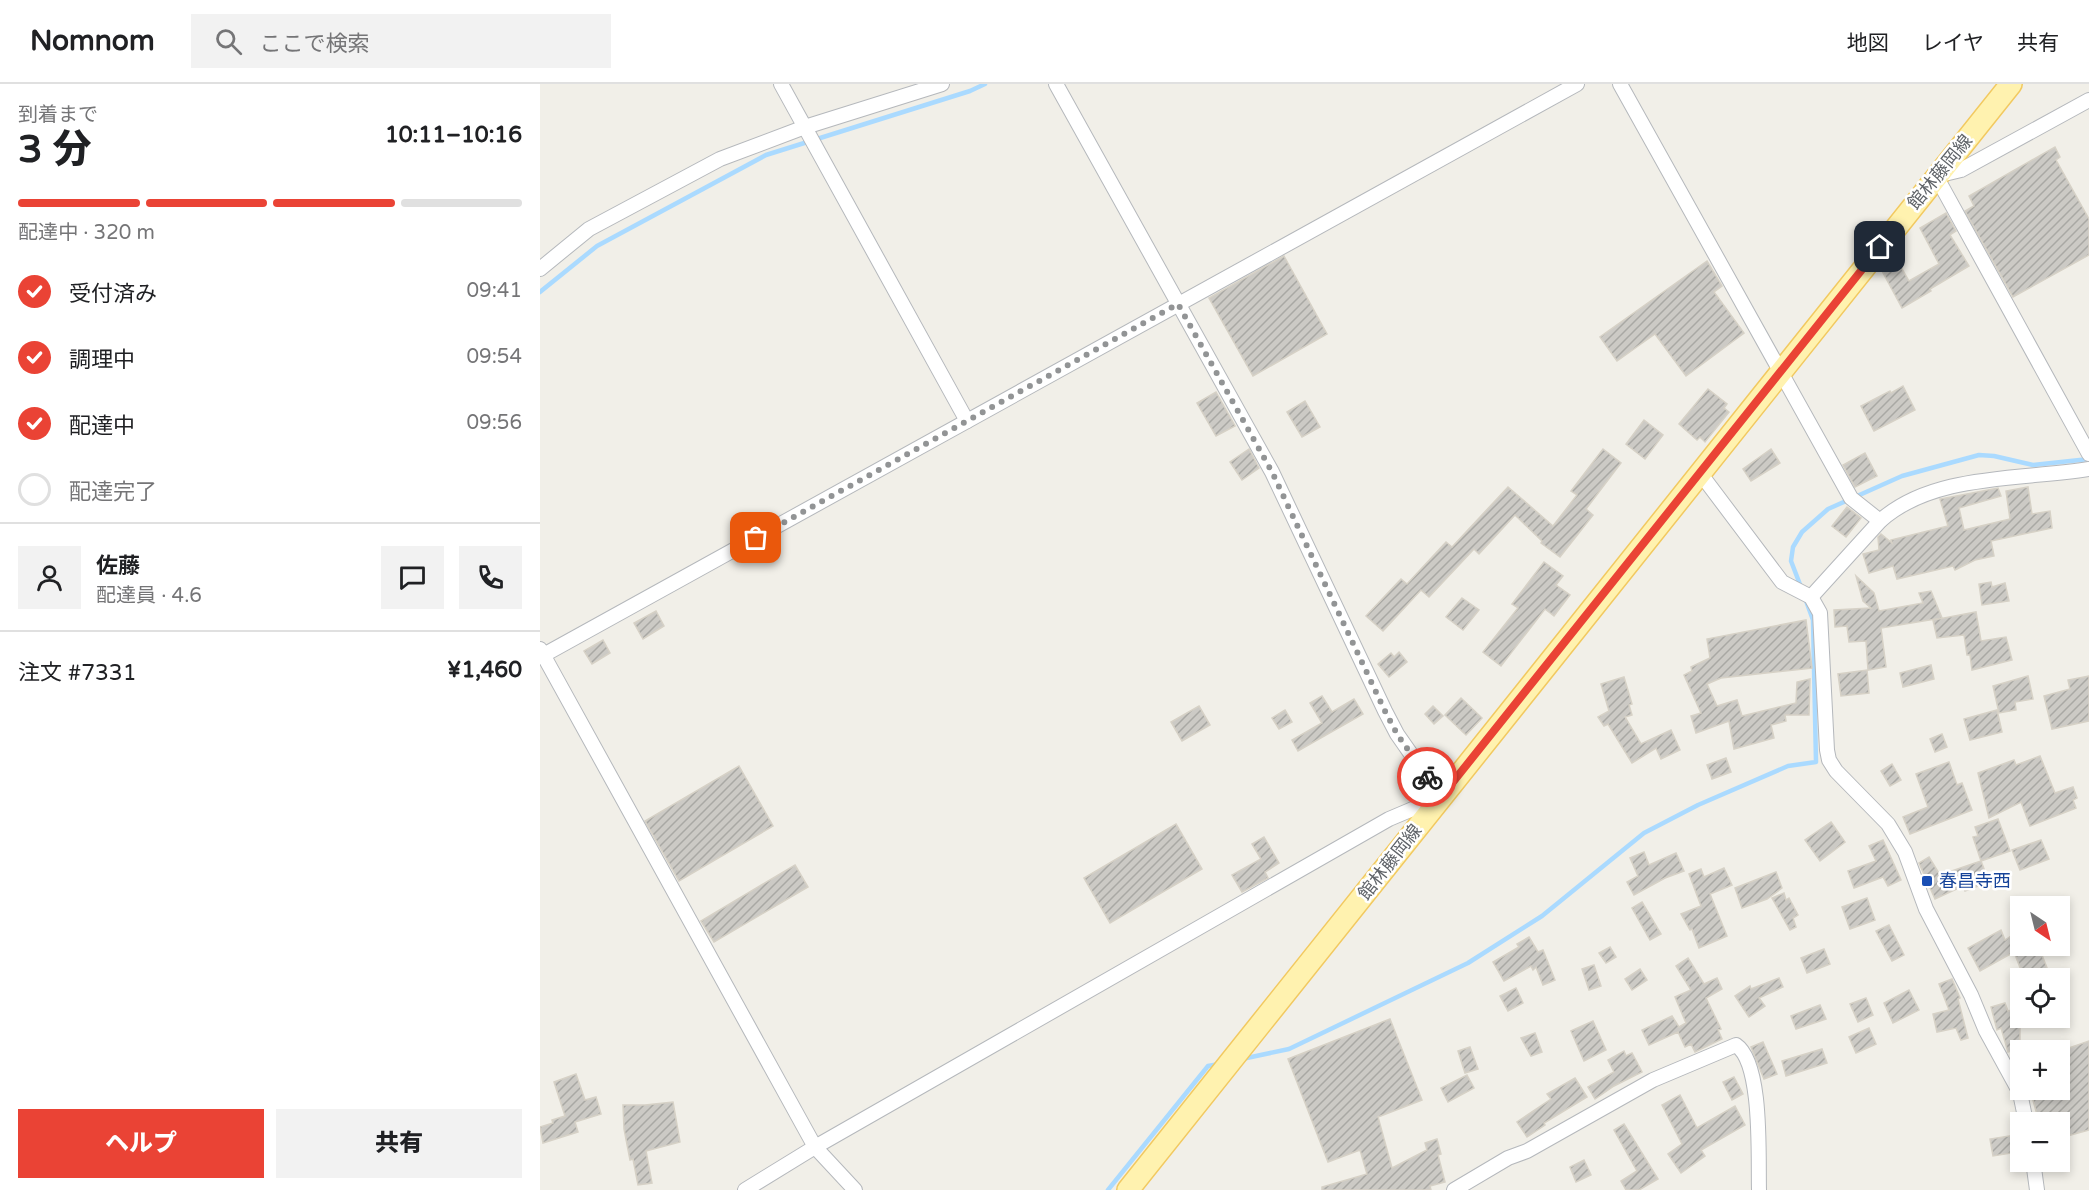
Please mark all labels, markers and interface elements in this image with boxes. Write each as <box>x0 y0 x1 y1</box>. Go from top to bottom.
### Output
search box <box>191 14 611 68</box>
text: Nomnom <box>30 24 155 58</box>
icon: search <box>212 25 245 58</box>
text: ここで検索 <box>260 31 370 57</box>
text: 地図 <box>1847 31 1889 56</box>
text: レイヤ <box>1922 31 1984 56</box>
text: 共有 <box>2017 31 2059 56</box>
text: 到着まで <box>18 103 98 127</box>
text: 10:11–10:16 <box>385 122 522 148</box>
text: 3 分 <box>18 126 92 173</box>
street label: 館林藤岡線 <box>1903 130 1977 214</box>
text: 配達中 · 320 m <box>18 221 155 245</box>
pin <box>1854 221 1905 272</box>
icon: home <box>1863 230 1896 263</box>
icon: check <box>18 275 51 308</box>
text: 09:41 <box>467 279 522 303</box>
text: 受付済み <box>69 281 157 307</box>
icon: check <box>18 341 51 374</box>
text: 09:54 <box>467 345 522 369</box>
text: 調理中 <box>69 347 135 373</box>
icon: check <box>18 407 51 440</box>
text: 09:56 <box>467 411 522 435</box>
text: 配達中 <box>69 413 135 439</box>
text: 配達完了 <box>69 479 157 505</box>
pin <box>730 512 781 563</box>
icon: bag <box>739 521 772 554</box>
button: person <box>18 546 81 609</box>
button: chat <box>381 546 444 609</box>
button: phone <box>459 546 522 609</box>
text: 佐藤 <box>96 553 140 579</box>
text: 配達員 · 4.6 <box>96 584 202 608</box>
text: ¥1,460 <box>447 657 522 683</box>
text: 注文 #7331 <box>18 660 136 686</box>
courier <box>1397 747 1457 807</box>
icon: bike <box>1411 761 1444 794</box>
street label: 館林藤岡線 <box>1354 820 1426 904</box>
place label: 春昌寺西 <box>1939 870 2011 892</box>
marker: 春昌寺西 <box>1920 874 1934 888</box>
north arrow <box>2010 896 2070 956</box>
map controls <box>2010 896 2070 1172</box>
button: locate <box>2010 968 2070 1028</box>
button: + <box>2010 1040 2070 1100</box>
button: ヘルプ <box>18 1109 264 1178</box>
button: 共有 <box>276 1109 522 1178</box>
button: − <box>2010 1112 2070 1172</box>

